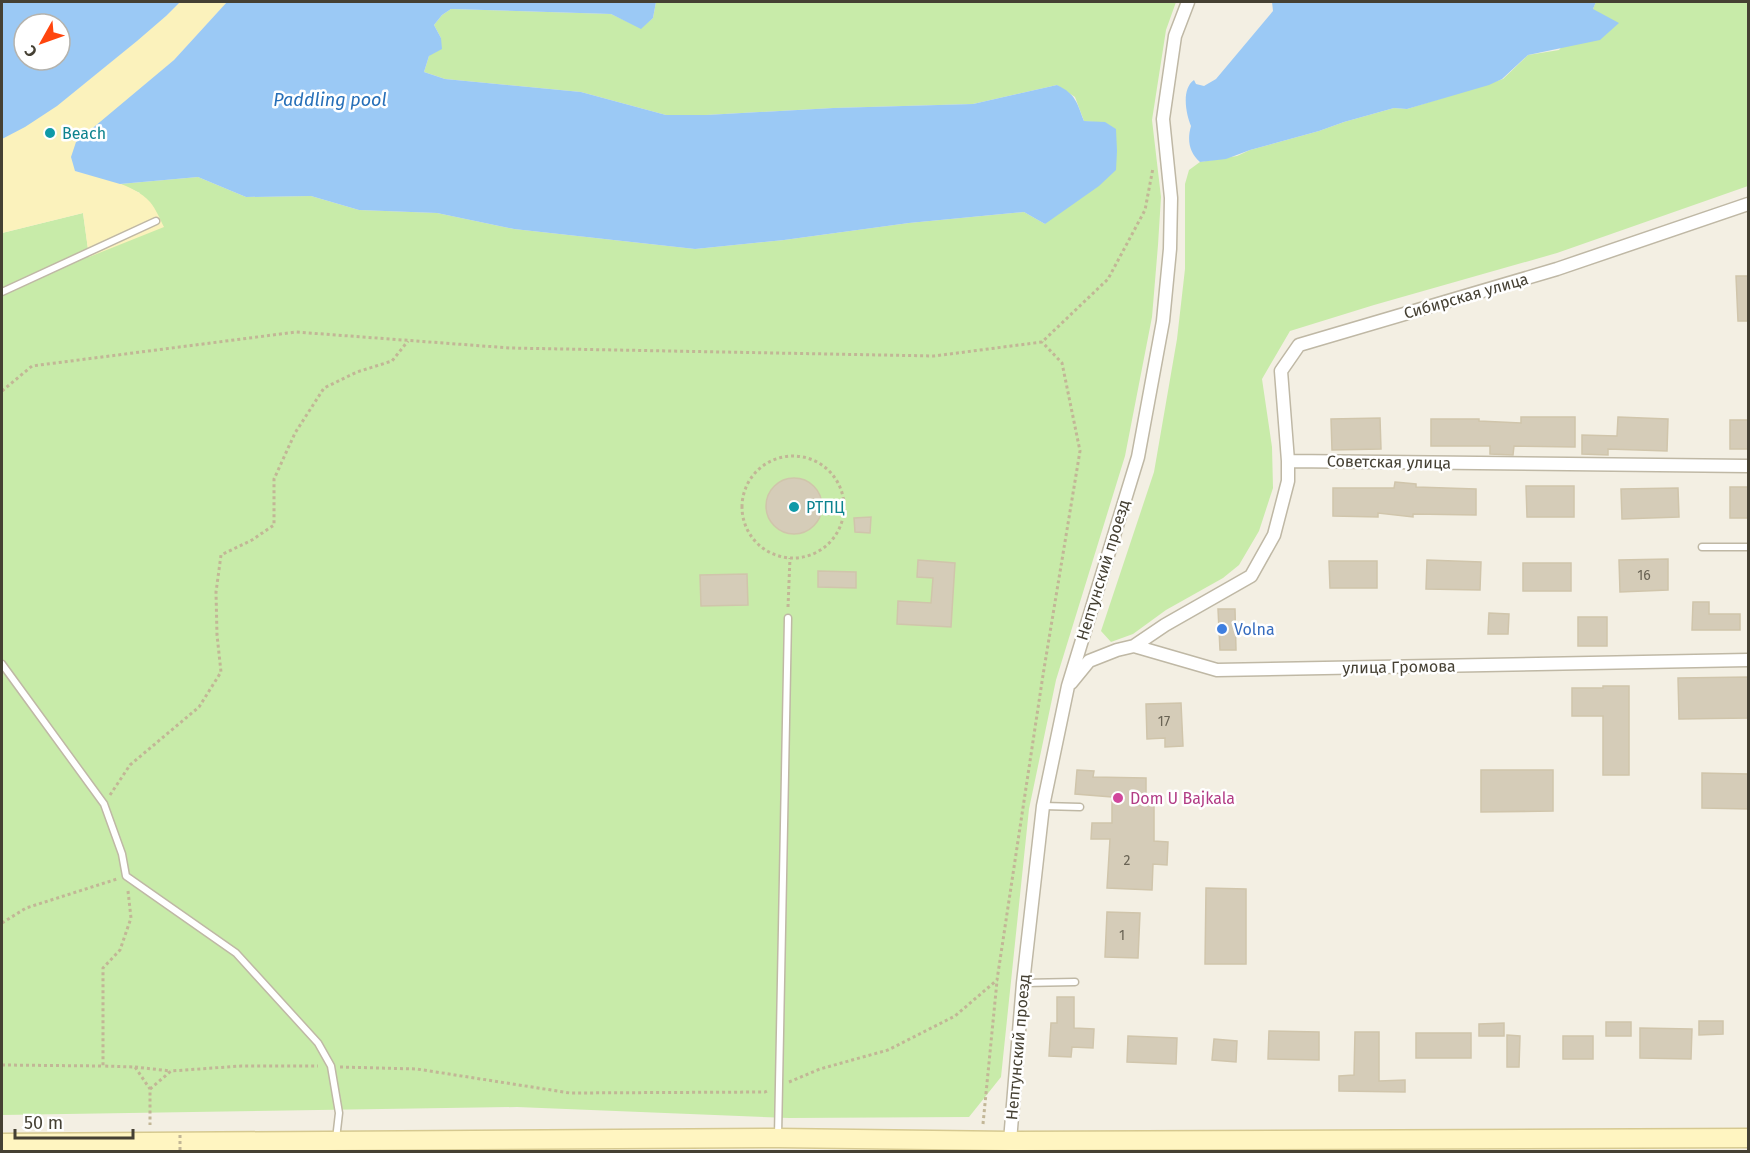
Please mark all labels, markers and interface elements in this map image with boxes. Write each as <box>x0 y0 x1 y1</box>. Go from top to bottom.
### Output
north arrow <box>12 12 72 72</box>
text: С <box>20 41 41 61</box>
water label: Paddling pool <box>273 89 387 111</box>
place label: Beach <box>62 124 106 143</box>
marker: Beach <box>43 126 57 140</box>
street label: Сибирская улица <box>1402 269 1530 323</box>
street label: Советская улица <box>1327 451 1451 473</box>
street label: Нептунский проезд <box>1073 497 1134 643</box>
place label: РТПЦ <box>806 498 845 517</box>
marker: РТПЦ <box>787 500 801 514</box>
house number: 16 <box>1637 567 1651 584</box>
place label: Volna <box>1234 620 1275 639</box>
marker: Volna <box>1215 622 1229 636</box>
street label: улица Громова <box>1342 657 1456 677</box>
house number: 17 <box>1158 713 1170 730</box>
place label: Dom U Bajkala <box>1130 789 1235 808</box>
marker: Dom U Bajkala <box>1111 791 1125 805</box>
house number: 2 <box>1124 852 1131 869</box>
house number: 1 <box>1119 927 1125 944</box>
street label: Нептунский проезд <box>1002 973 1034 1121</box>
scale bar <box>15 1102 134 1140</box>
text: 50 m <box>24 1112 63 1134</box>

